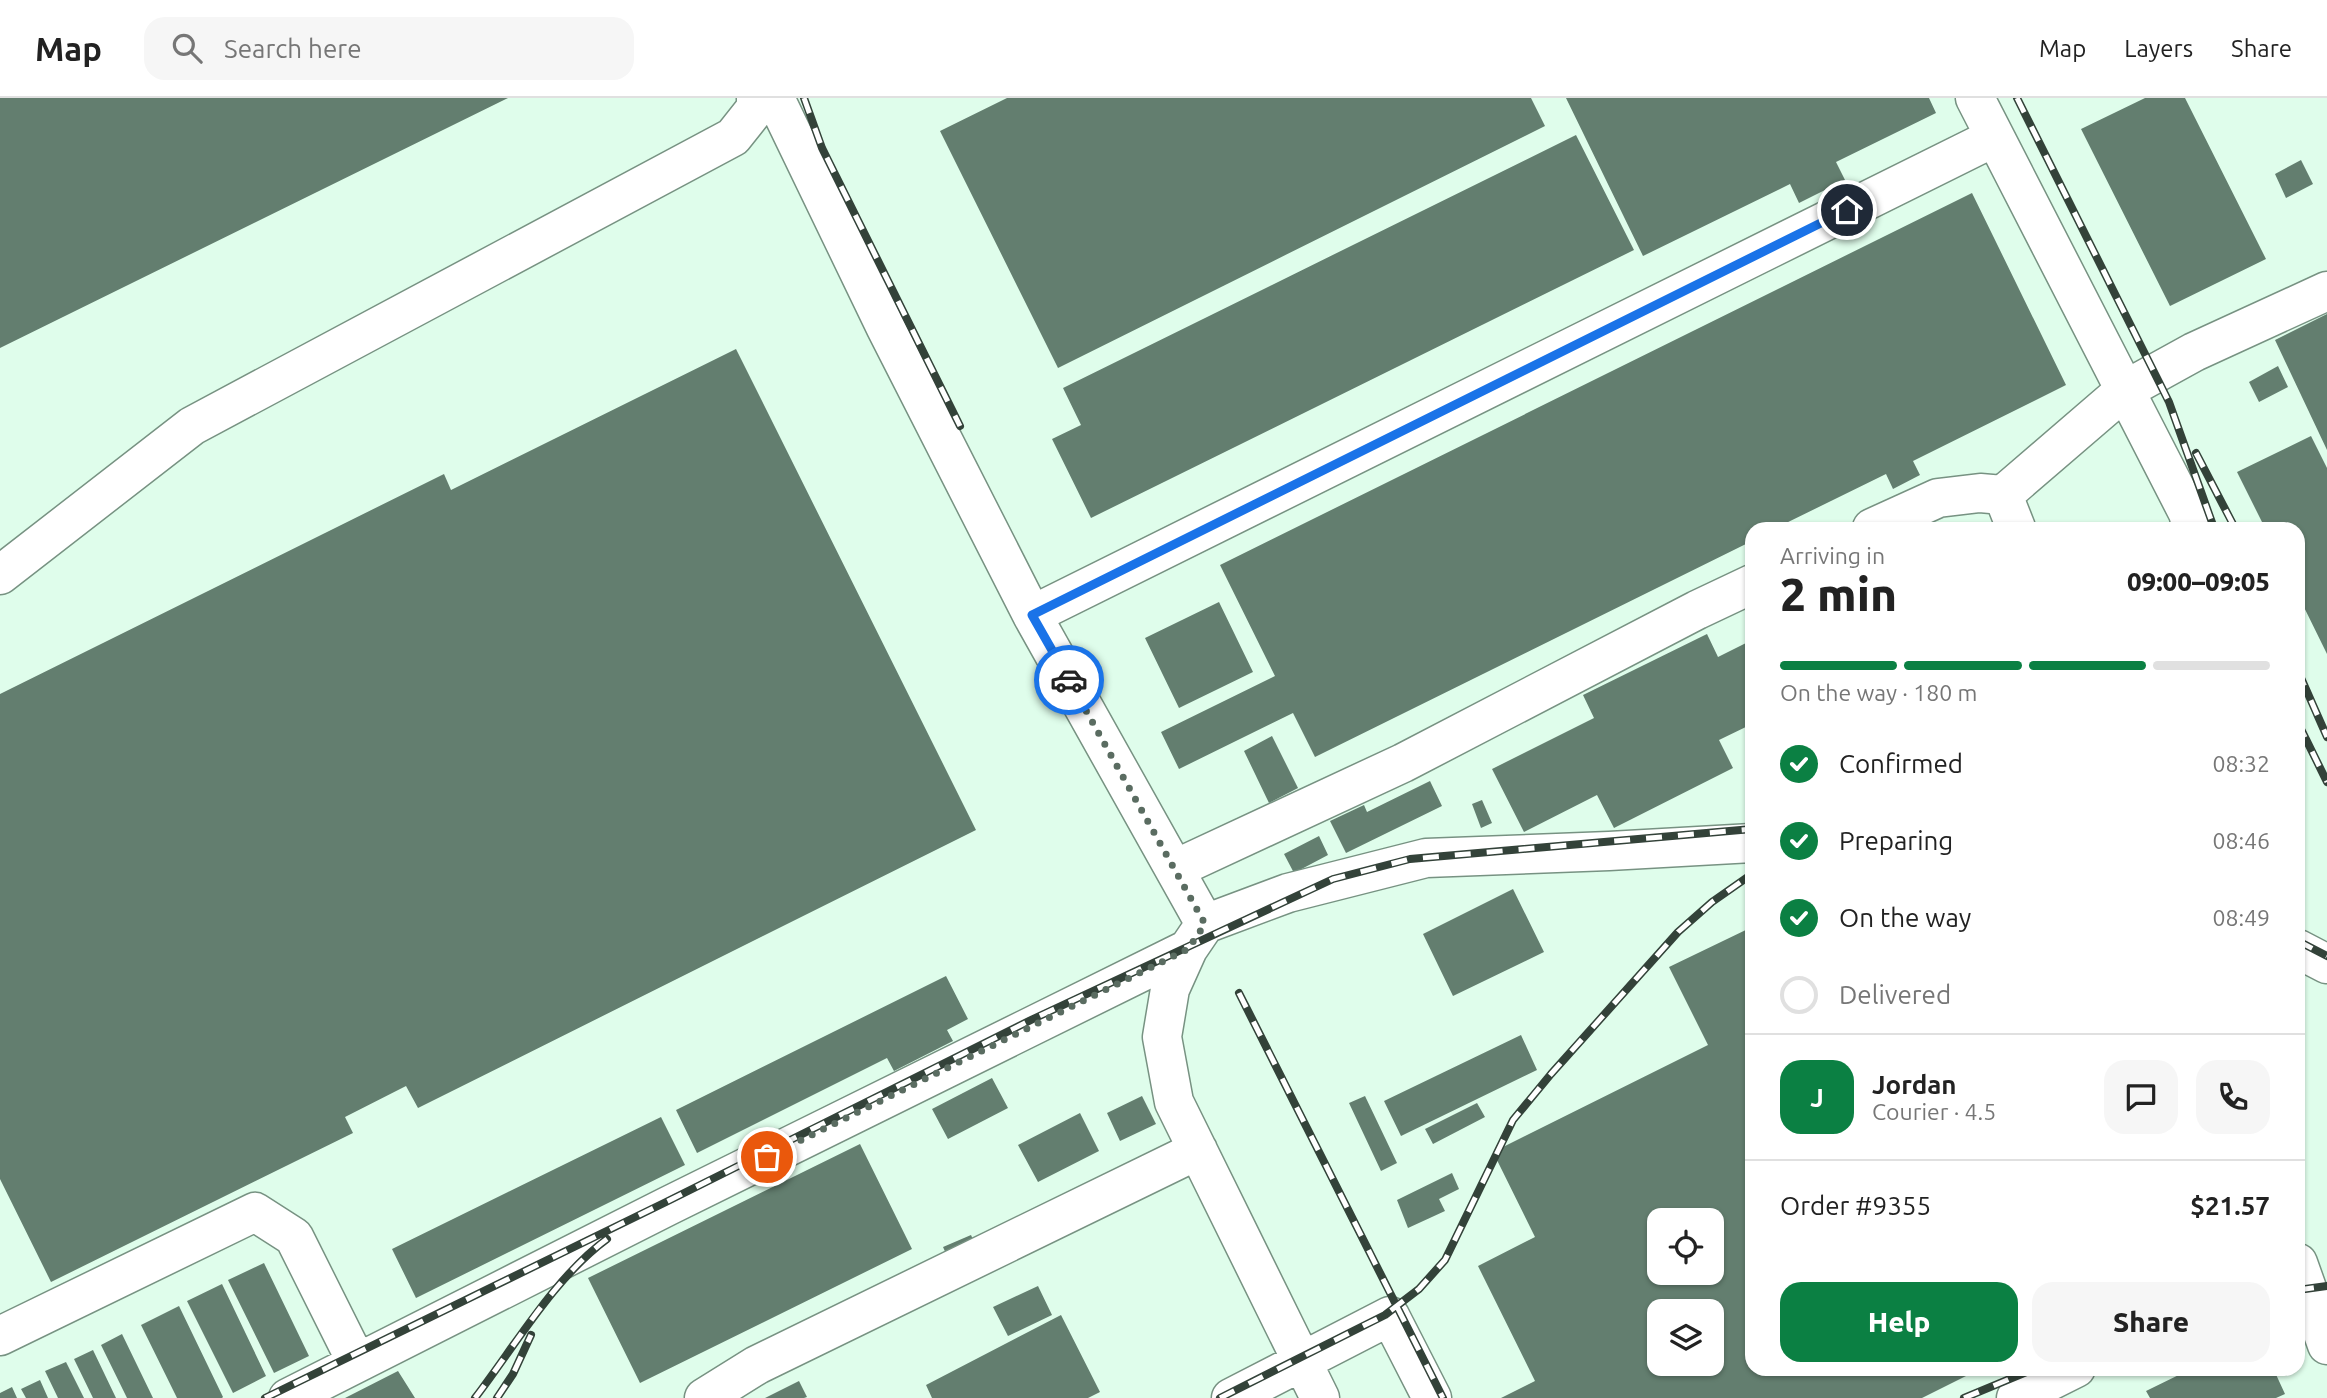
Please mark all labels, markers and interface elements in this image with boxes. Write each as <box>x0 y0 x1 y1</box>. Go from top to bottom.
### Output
search box <box>144 17 634 80</box>
icon: search <box>168 29 206 67</box>
text: Map <box>35 30 102 67</box>
text: Search here <box>224 34 362 63</box>
text: Map <box>2039 35 2086 62</box>
text: Layers <box>2124 35 2193 62</box>
text: Share <box>2231 35 2292 62</box>
pin <box>1817 180 1877 240</box>
icon: home <box>1828 191 1866 229</box>
text: Arriving in <box>1780 543 1885 568</box>
text: 09:00–09:05 <box>2127 567 2270 596</box>
text: 2 min <box>1780 568 1897 620</box>
courier <box>1034 645 1104 715</box>
icon: car <box>1050 661 1088 699</box>
text: On the way · 180 m <box>1780 680 1977 705</box>
icon: check <box>1780 745 1818 783</box>
text: Confirmed <box>1839 749 1963 778</box>
text: 08:32 <box>2212 751 2270 776</box>
icon: check <box>1780 822 1818 860</box>
text: Preparing <box>1839 826 1953 855</box>
text: 08:46 <box>2212 828 2270 853</box>
icon: check <box>1780 899 1818 937</box>
text: On the way <box>1839 903 1971 932</box>
text: 08:49 <box>2212 905 2270 930</box>
text: Delivered <box>1839 980 1951 1009</box>
button: chat <box>2104 1060 2178 1134</box>
button: phone <box>2196 1060 2270 1134</box>
text: Jordan <box>1872 1070 1957 1099</box>
text: J <box>1810 1083 1824 1112</box>
text: Courier · 4.5 <box>1872 1099 1996 1124</box>
pin <box>737 1127 797 1187</box>
icon: bag <box>748 1138 786 1176</box>
text: Order #9355 <box>1780 1191 1931 1220</box>
text: $21.57 <box>2190 1191 2270 1220</box>
map controls <box>1647 1208 1724 1376</box>
button: locate <box>1647 1208 1724 1285</box>
button: Help <box>1780 1282 2018 1362</box>
button: Share <box>2032 1282 2270 1362</box>
button: layers <box>1647 1299 1724 1376</box>

